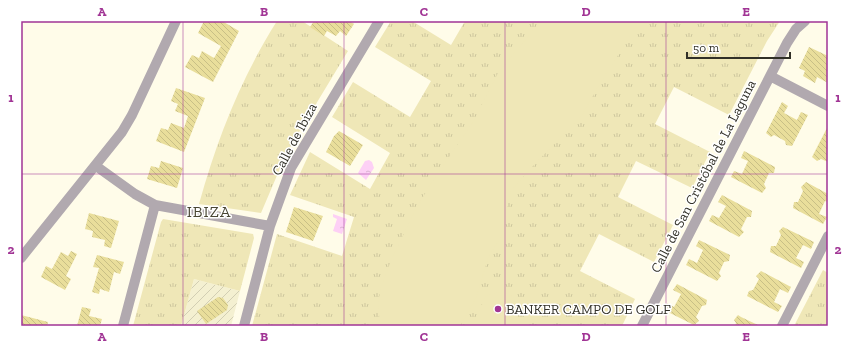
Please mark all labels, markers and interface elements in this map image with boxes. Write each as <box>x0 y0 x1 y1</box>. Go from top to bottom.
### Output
text: A <box>98 4 107 19</box>
text: B <box>260 4 268 19</box>
text: C <box>420 4 428 19</box>
text: D <box>581 4 591 19</box>
text: E <box>742 4 750 19</box>
scale bar <box>687 34 790 60</box>
text: 50 m <box>693 41 720 55</box>
street label: Calle de San Cristóbal de La Laguna <box>647 77 760 275</box>
text: 1 <box>8 90 14 105</box>
text: 1 <box>835 90 841 105</box>
street label: Calle de Ibiza <box>268 100 321 178</box>
district label: IBIZA <box>187 202 231 221</box>
text: 2 <box>8 242 15 257</box>
text: 2 <box>835 242 842 257</box>
place label: BANKER CAMPO DE GOLF <box>506 301 671 318</box>
marker: BANKER CAMPO DE GOLF <box>493 304 503 314</box>
text: A <box>98 329 107 344</box>
text: B <box>260 329 268 344</box>
text: C <box>420 329 428 344</box>
text: D <box>581 329 591 344</box>
text: E <box>742 329 750 344</box>

